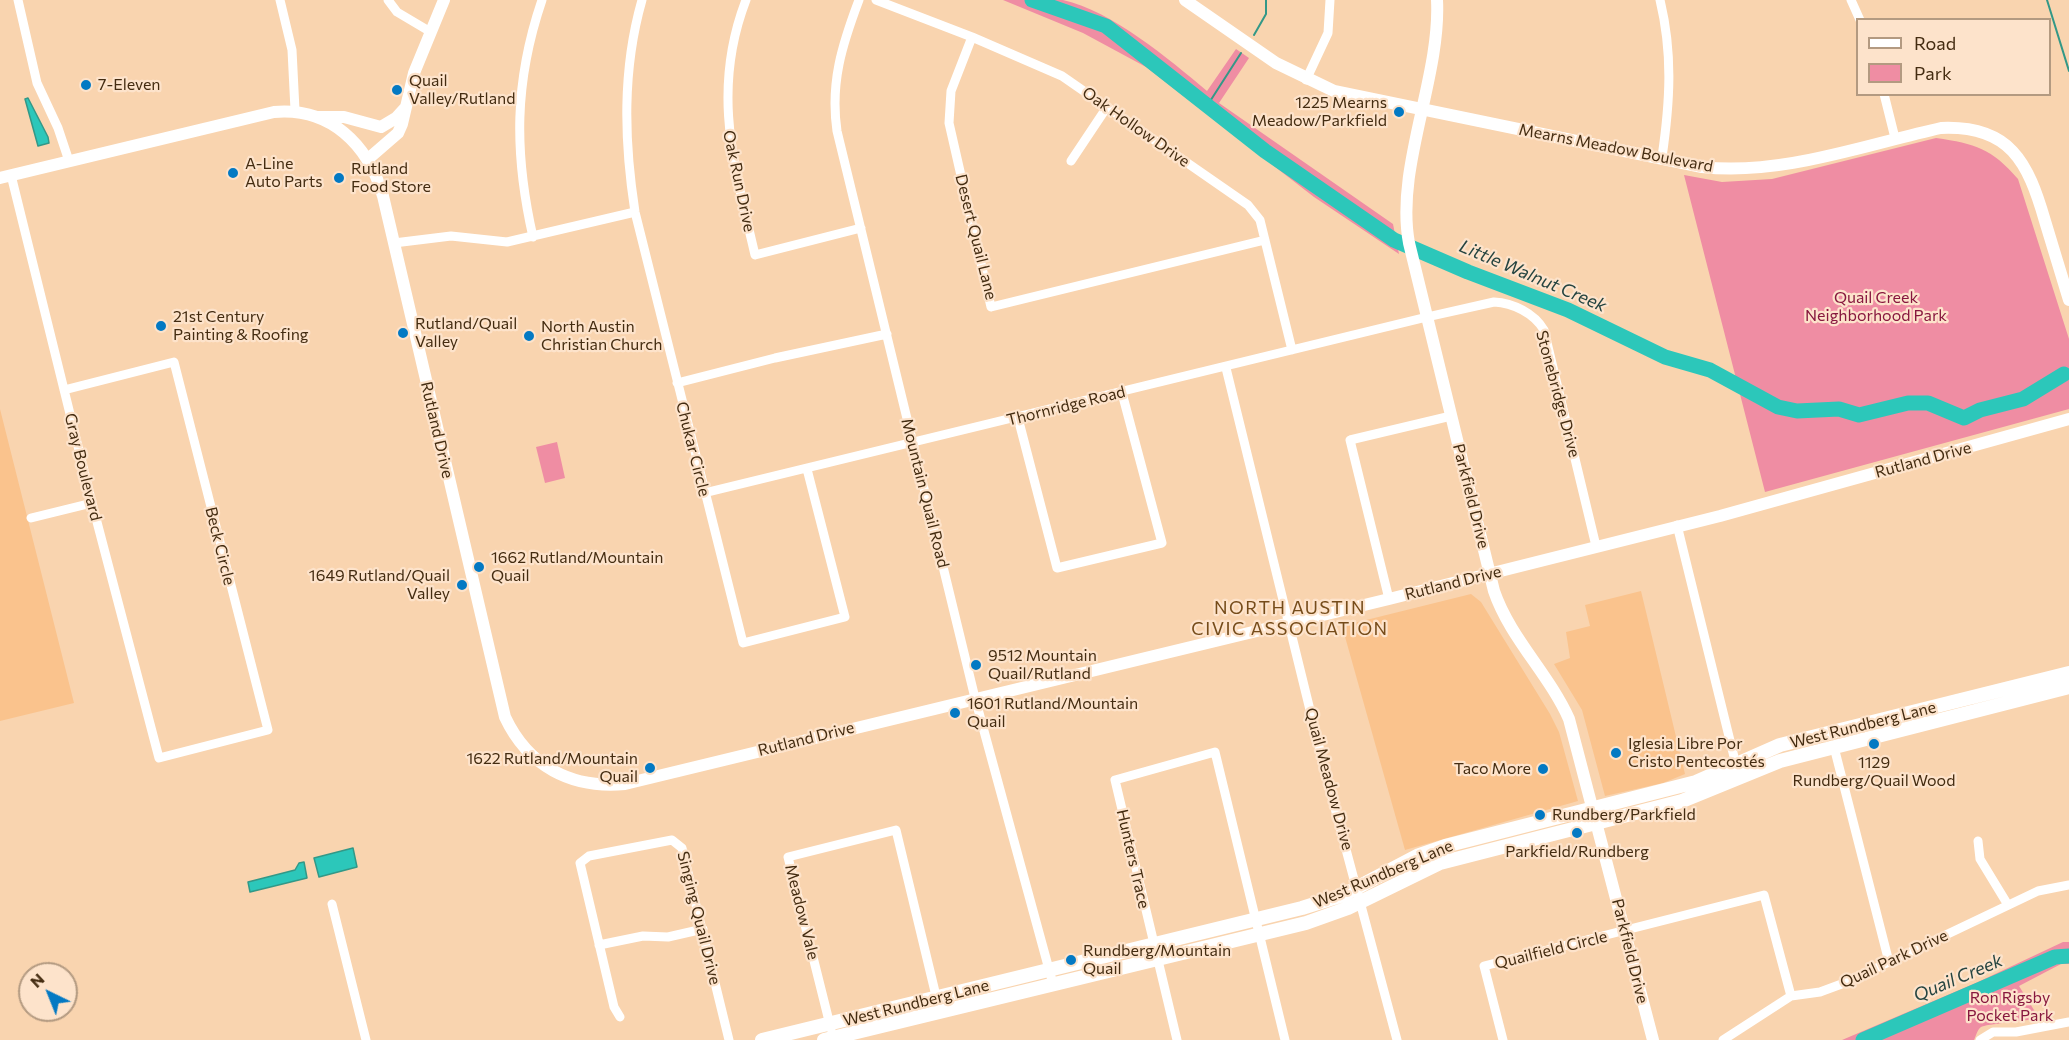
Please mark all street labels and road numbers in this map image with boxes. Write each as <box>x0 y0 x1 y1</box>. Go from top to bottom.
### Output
street label: Oak Hollow Drive <box>1079 83 1193 171</box>
street label: Mearns Meadow Boulevard <box>1517 120 1715 176</box>
street label: Oak Run Drive <box>719 128 759 234</box>
street label: Desert Quail Lane <box>951 172 1001 302</box>
street label: Stonebridge Drive <box>1532 328 1584 460</box>
street label: Rutland Drive <box>417 380 457 480</box>
street label: Thornridge Road <box>1005 382 1127 430</box>
street label: Chukar Circle <box>672 400 714 498</box>
street label: Gray Boulevard <box>60 411 106 523</box>
street label: Mountain Quail Road <box>897 416 953 570</box>
street label: Rutland Drive <box>1873 438 1973 482</box>
street label: Parkfield Drive <box>1449 442 1493 550</box>
street label: Beck Circle <box>201 505 239 587</box>
street label: Rutland Drive <box>1403 562 1503 604</box>
street label: West Rundberg Lane <box>1788 698 1938 752</box>
street label: Quail Meadow Drive <box>1301 706 1357 852</box>
street label: Rutland Drive <box>756 718 856 760</box>
street label: Hunters Trace <box>1112 807 1154 911</box>
street label: West Rundberg Lane <box>1310 836 1456 912</box>
street label: Singing Quail Drive <box>673 849 725 987</box>
street label: Meadow Vale <box>781 862 823 962</box>
street label: Parkfield Drive <box>1608 897 1652 1005</box>
street label: Quail Park Drive <box>1837 926 1951 992</box>
street label: Quailfield Circle <box>1493 927 1609 973</box>
street label: West Rundberg Lane <box>841 976 991 1030</box>

